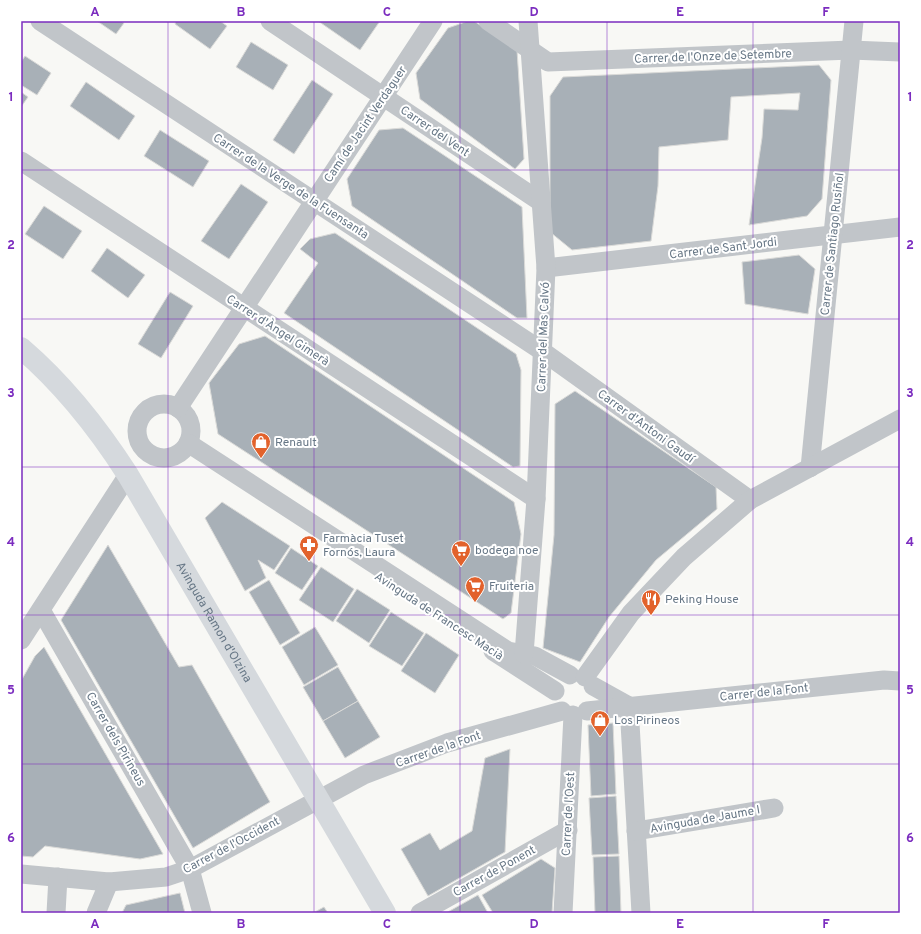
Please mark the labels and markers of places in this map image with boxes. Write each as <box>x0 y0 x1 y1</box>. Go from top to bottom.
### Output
shop icon: Renault <box>250 431 272 459</box>
place label: Renault <box>275 435 317 451</box>
place label: Farmàcia Tuset Fornós, Laura <box>323 531 404 561</box>
pharmacy icon: Farmàcia Tuset Fornós, Laura <box>298 534 320 562</box>
supermarket icon: bodega noe <box>450 539 472 567</box>
place label: bodega noe <box>475 543 539 559</box>
supermarket icon: Fruiteria <box>464 575 486 603</box>
place label: Fruiteria <box>489 579 534 595</box>
restaurant icon: Peking House <box>640 588 662 616</box>
place label: Peking House <box>665 592 739 608</box>
shop icon: Los Pirineos <box>589 709 611 737</box>
place label: Los Pirineos <box>614 713 680 729</box>

